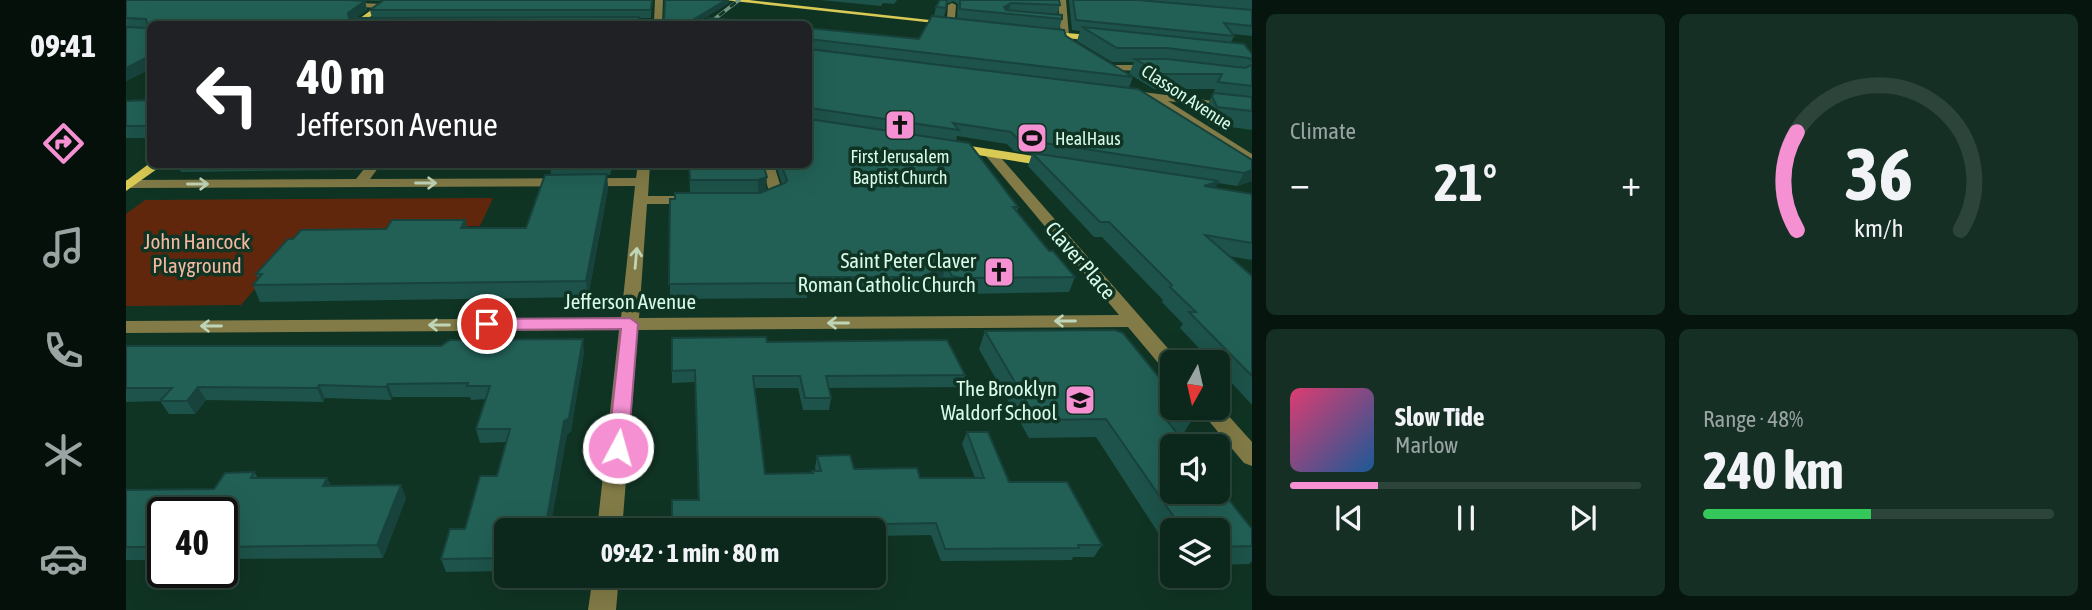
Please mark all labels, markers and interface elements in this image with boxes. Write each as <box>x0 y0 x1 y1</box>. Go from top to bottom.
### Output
text: 09:41 <box>30 27 96 64</box>
text: 40 m <box>297 48 385 104</box>
icon: left <box>182 49 273 140</box>
street label: Classon Avenue <box>1138 60 1236 134</box>
text: Jefferson Avenue <box>297 106 498 143</box>
church icon: First Jerusalem Baptist Church <box>883 108 917 142</box>
text: Climate <box>1290 118 1356 144</box>
icon: directions <box>39 119 88 168</box>
sports icon: HealHaus <box>1015 121 1049 155</box>
place label: HealHaus <box>1055 128 1121 149</box>
text: 36 <box>1844 133 1913 216</box>
place label: First Jerusalem Baptist Church <box>850 146 950 188</box>
text: 21° <box>1434 152 1497 212</box>
text: − <box>1290 161 1310 204</box>
text: + <box>1621 161 1641 204</box>
one-way arrow <box>414 176 437 190</box>
one-way arrow <box>186 177 209 191</box>
text: km/h <box>1854 214 1903 242</box>
street label: Claver Place <box>1041 216 1121 304</box>
icon: music <box>39 223 88 272</box>
park label: John Hancock Playground <box>144 229 250 277</box>
one-way arrow <box>630 247 643 270</box>
place label: Saint Peter Claver Roman Catholic Church <box>797 248 977 296</box>
church icon: Saint Peter Claver Roman Catholic Church <box>982 255 1016 289</box>
street label: Jefferson Avenue <box>564 289 696 313</box>
pin <box>457 294 517 354</box>
icon: arrive <box>468 305 506 343</box>
one-way arrow <box>1054 314 1077 328</box>
one-way arrow <box>827 316 850 329</box>
one-way arrow <box>428 318 451 332</box>
one-way arrow <box>200 319 223 333</box>
icon: phone <box>39 326 88 375</box>
north arrow <box>1160 350 1230 420</box>
map controls <box>1160 350 1230 588</box>
place label: The Brooklyn Waldorf School <box>941 376 1057 424</box>
school or university icon: The Brooklyn Waldorf School <box>1063 383 1097 417</box>
text: Slow Tide <box>1395 402 1485 432</box>
text: Range · 48% <box>1703 406 1803 432</box>
position arrow <box>581 411 655 485</box>
icon: climate <box>39 430 88 479</box>
text: Marlow <box>1395 432 1458 458</box>
button: sound <box>1160 434 1230 504</box>
text: 240 km <box>1703 440 1844 500</box>
speed limit sign: 40 <box>147 497 238 588</box>
icon: previous <box>1330 499 1368 537</box>
icon: pause <box>1447 499 1485 537</box>
icon: next <box>1564 499 1602 537</box>
button: layers <box>1160 518 1230 588</box>
icon: car <box>39 534 88 583</box>
text: 09:42 · 1 min · 80 m <box>601 538 779 568</box>

